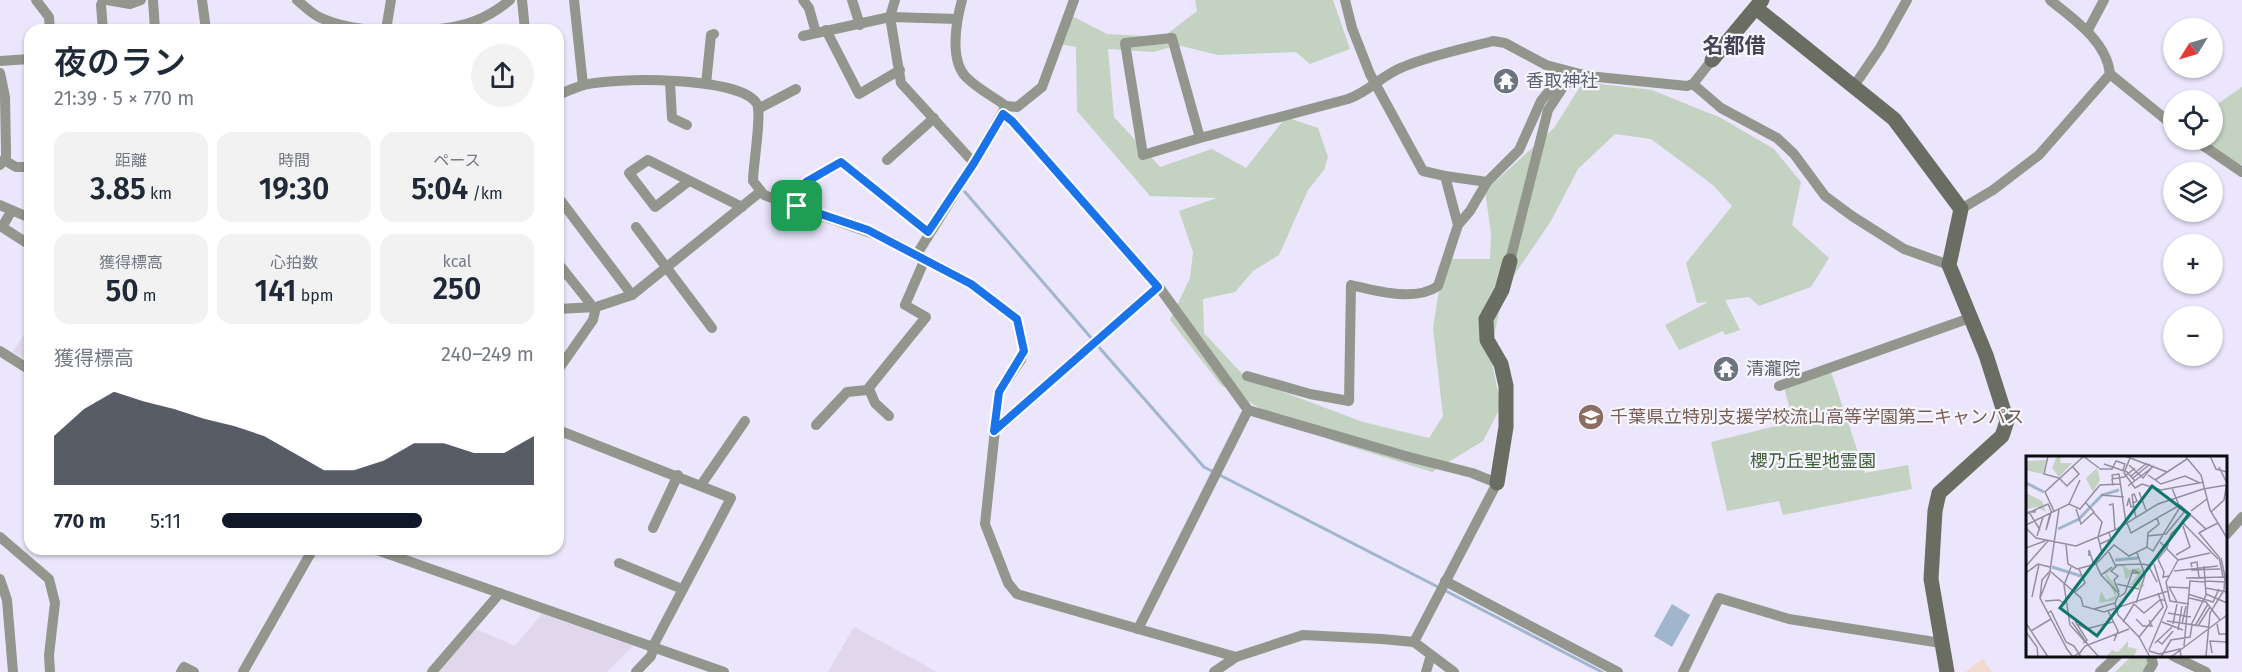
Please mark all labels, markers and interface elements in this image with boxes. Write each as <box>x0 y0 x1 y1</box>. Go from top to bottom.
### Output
north arrow <box>2163 18 2223 78</box>
map controls <box>2163 18 2223 366</box>
district label: 名都借 <box>1703 33 1766 59</box>
text: 夜のラン <box>54 43 186 83</box>
button: share <box>471 44 534 107</box>
temple icon: 香取神社 <box>1491 66 1521 96</box>
place label: 香取神社 <box>1526 70 1598 92</box>
text: 21:39 · 5 × 770 m <box>54 86 194 110</box>
button: locate <box>2163 90 2223 150</box>
text: 距離 <box>115 151 147 170</box>
text: 時間 <box>278 151 310 170</box>
text: ペース <box>433 151 481 170</box>
button: layers <box>2163 162 2223 222</box>
text: 3.85 <box>90 171 146 207</box>
text: 19:30 <box>259 171 329 207</box>
text: 5:04 <box>411 171 468 207</box>
pin <box>771 180 822 231</box>
text: km <box>146 184 172 203</box>
text: /km <box>468 184 503 203</box>
icon: arrive <box>780 189 813 222</box>
button: + <box>2163 234 2223 294</box>
text: kcal <box>443 252 471 271</box>
text: 獲得標高 <box>99 253 163 272</box>
text: 心拍数 <box>270 253 318 272</box>
text: 250 <box>433 271 481 307</box>
text: 50 <box>105 273 139 309</box>
text: 141 <box>255 273 297 309</box>
text: m <box>139 286 157 305</box>
text: bpm <box>297 286 334 305</box>
button: − <box>2163 306 2223 366</box>
text: 240–249 m <box>441 342 534 366</box>
text: 獲得標高 <box>54 346 134 370</box>
temple icon: 清瀧院 <box>1711 354 1741 384</box>
place label: 清瀧院 <box>1746 358 1800 380</box>
school or university icon: 千葉県立特別支援学校流山高等学園第二キャンパス <box>1576 402 1606 432</box>
place label: 千葉県立特別支援学校流山高等学園第二キャンパス <box>1610 406 2024 428</box>
park label: 櫻乃丘聖地霊園 <box>1750 450 1876 472</box>
inset map <box>2026 456 2227 657</box>
text: 770 m <box>54 509 106 533</box>
text: 5:11 <box>150 509 181 533</box>

